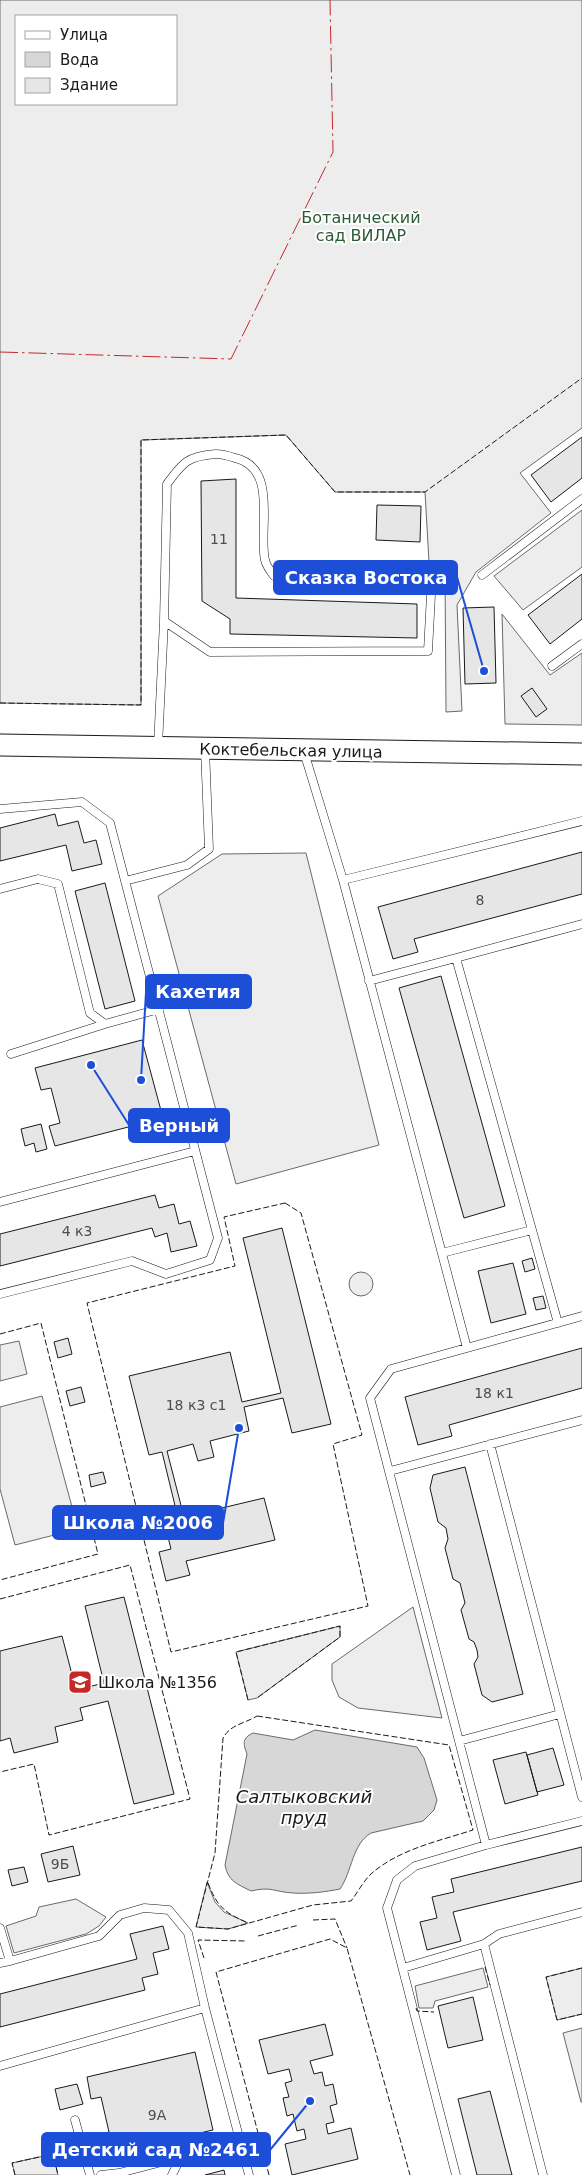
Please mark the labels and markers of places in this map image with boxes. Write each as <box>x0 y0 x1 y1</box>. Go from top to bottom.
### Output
callout: Сказка Востока <box>274 561 457 594</box>
callout: Кахетия <box>146 975 251 1008</box>
callout: Верный <box>129 1109 229 1142</box>
callout: Школа №2006 <box>53 1506 223 1539</box>
school or university icon: Школа №1356 <box>67 1669 93 1695</box>
place label: Школа №1356 <box>98 1673 217 1692</box>
callout: Детский сад №2461 <box>42 2133 270 2166</box>

